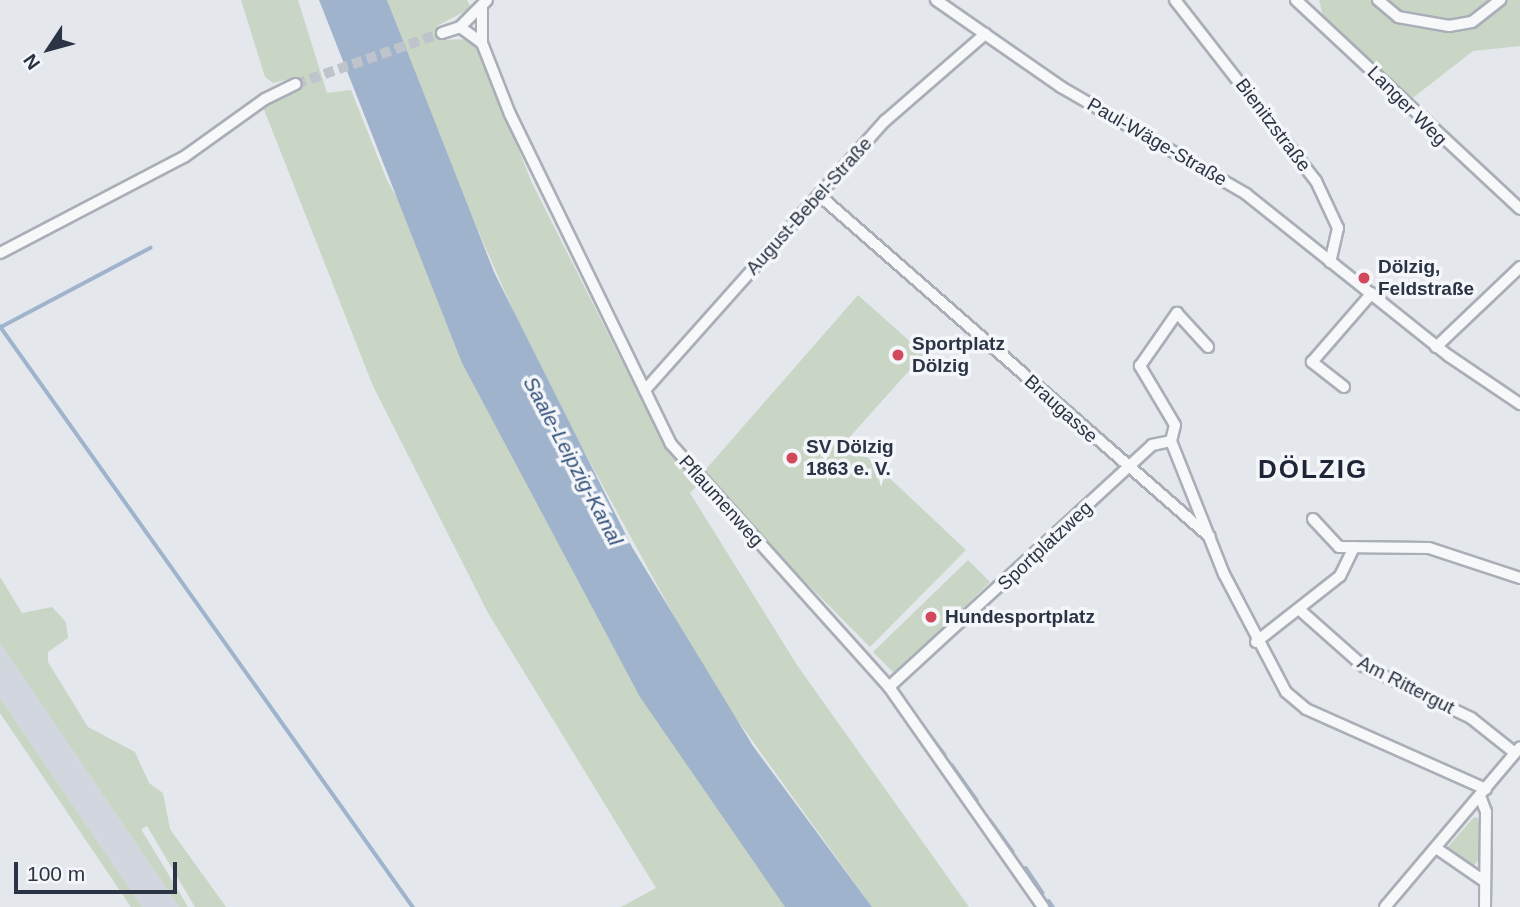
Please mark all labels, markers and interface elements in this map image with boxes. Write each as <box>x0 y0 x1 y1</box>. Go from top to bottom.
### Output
north arrow <box>14 14 84 84</box>
text: N <box>19 50 44 73</box>
street label: Langer Weg <box>1362 61 1452 151</box>
street label: Bienitzstraße <box>1231 74 1315 176</box>
street label: Paul-Wäge-Straße <box>1083 93 1231 191</box>
street label: August-Bebel-Straße <box>741 132 877 280</box>
place label: Dölzig, Feldstraße <box>1378 256 1474 300</box>
marker: Dölzig, Feldstraße <box>1356 270 1372 286</box>
place label: Sportplatz Dölzig <box>912 333 1005 377</box>
marker: Sportplatz Dölzig <box>890 347 906 363</box>
street label: Braugasse <box>1020 370 1102 448</box>
water label: Saale-Leipzig-Kanal <box>518 372 628 550</box>
place label: SV Dölzig 1863 e. V. <box>806 436 894 480</box>
marker: SV Dölzig 1863 e. V. <box>784 450 800 466</box>
street label: Pflaumenweg <box>674 451 768 551</box>
district label: DÖLZIG <box>1259 454 1367 486</box>
street label: Sportplatzweg <box>993 497 1097 595</box>
place label: Hundesportplatz <box>945 606 1095 628</box>
marker: Hundesportplatz <box>923 609 939 625</box>
street label: Am Rittergut <box>1354 651 1458 719</box>
scale bar <box>18 848 180 892</box>
text: 100 m <box>27 862 85 885</box>

